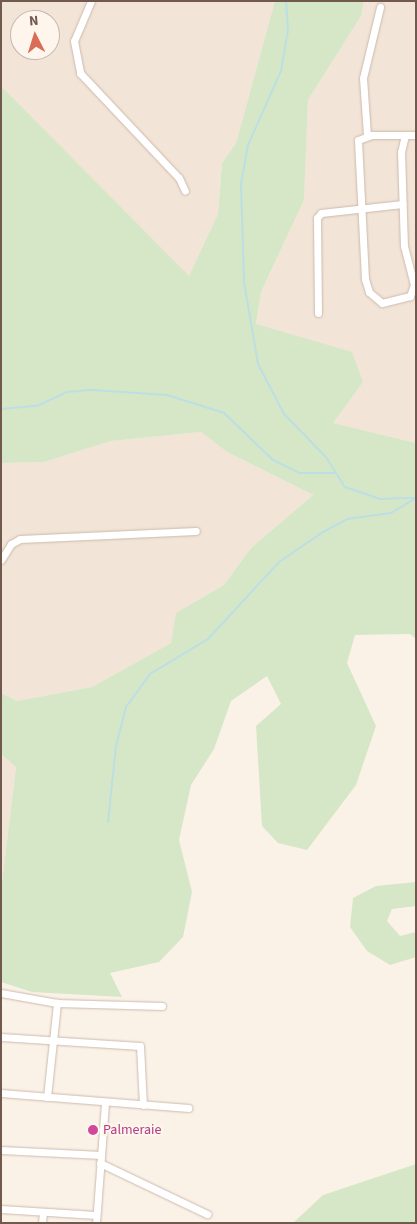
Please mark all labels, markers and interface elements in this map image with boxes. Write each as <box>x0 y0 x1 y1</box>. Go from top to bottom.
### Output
north arrow <box>10 10 60 60</box>
text: N <box>28 11 39 31</box>
place label: Palmeraie <box>103 1122 161 1138</box>
marker: Palmeraie <box>87 1124 99 1136</box>

